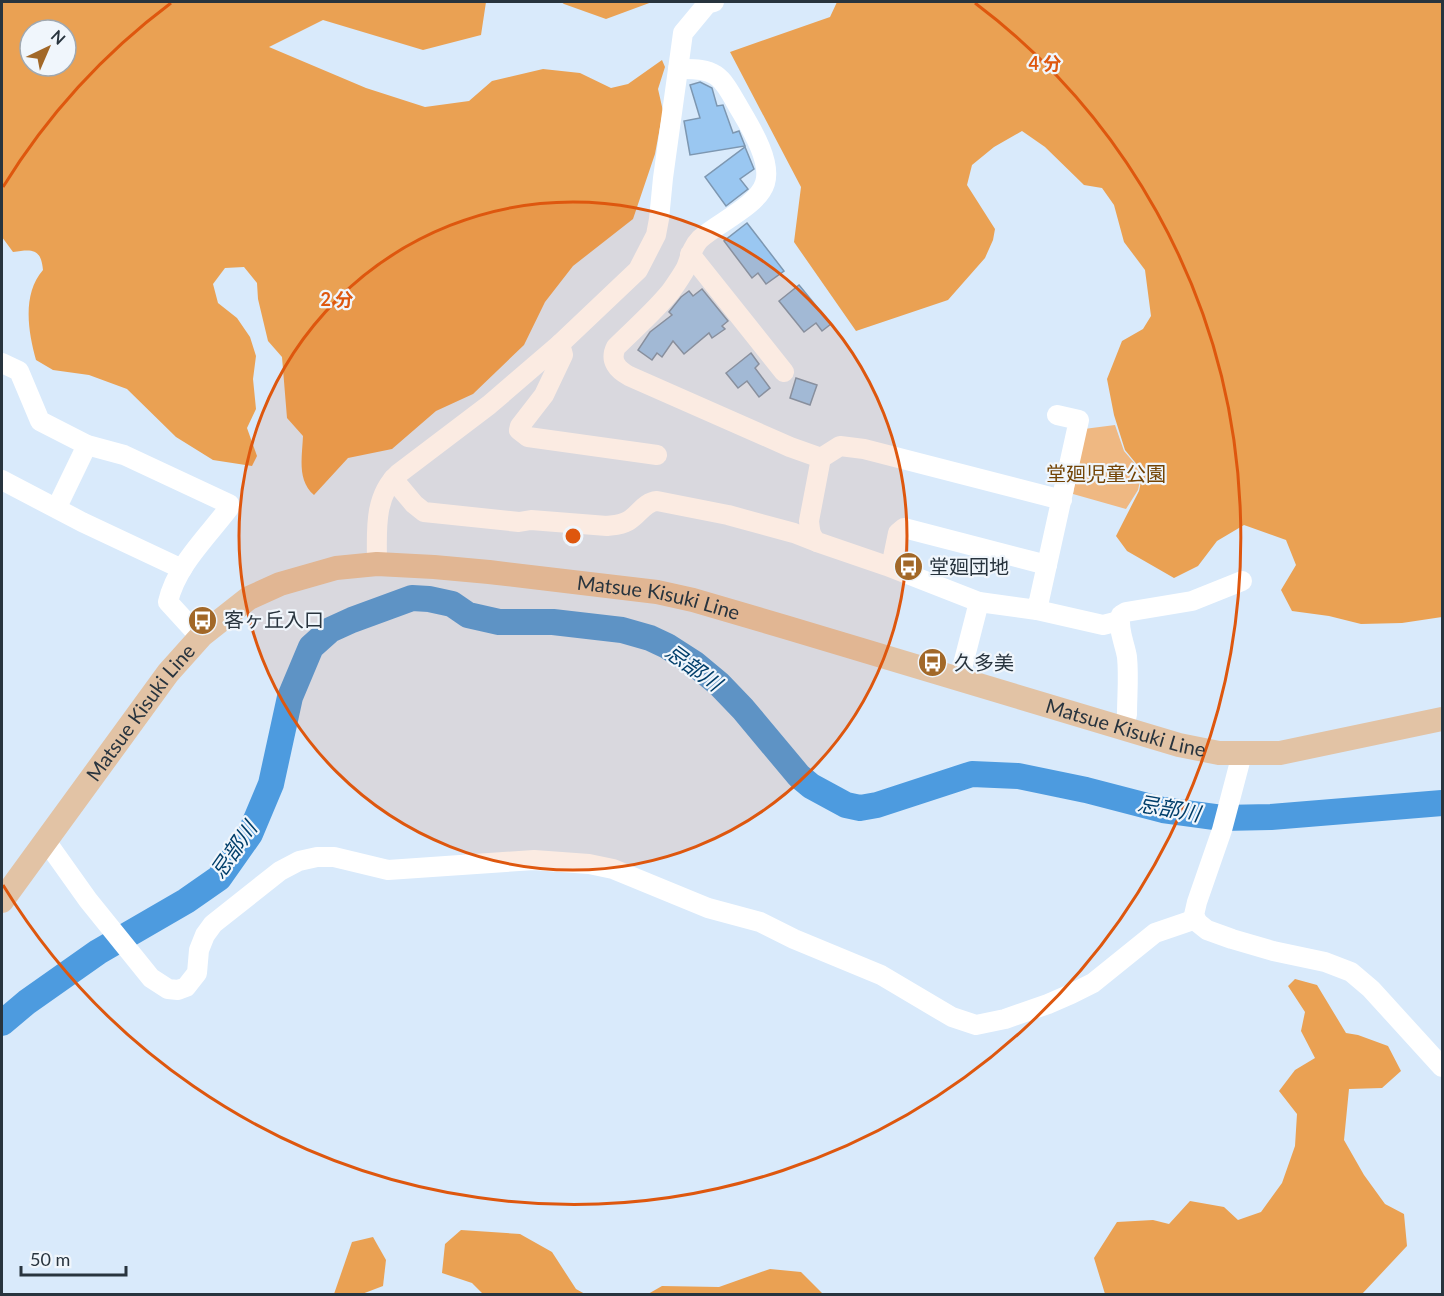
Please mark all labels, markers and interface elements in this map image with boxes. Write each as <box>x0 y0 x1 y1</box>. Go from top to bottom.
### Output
north arrow <box>18 18 78 78</box>
text: N <box>48 26 70 48</box>
text: 4 分 <box>1029 52 1061 74</box>
text: 2 分 <box>321 288 353 310</box>
park label: 堂廻児童公園 <box>1046 461 1166 485</box>
centre of rings <box>563 526 583 546</box>
bus stop icon: 堂廻団地 <box>892 551 924 583</box>
place label: 堂廻団地 <box>929 554 1009 578</box>
street label: Matsue Kisuki Line <box>576 570 743 624</box>
bus stop icon: 客ヶ丘入口 <box>187 604 219 636</box>
place label: 客ヶ丘入口 <box>224 607 324 631</box>
street label: Matsue Kisuki Line <box>80 638 199 785</box>
water label: 忌部川 <box>661 638 728 697</box>
bus stop icon: 久多美 <box>917 647 949 679</box>
place label: 久多美 <box>954 650 1014 674</box>
street label: Matsue Kisuki Line <box>1043 693 1208 761</box>
water label: 忌部川 <box>1136 790 1204 826</box>
water label: 忌部川 <box>204 815 262 882</box>
scale bar <box>21 1239 126 1277</box>
text: 50 m <box>30 1248 70 1270</box>

